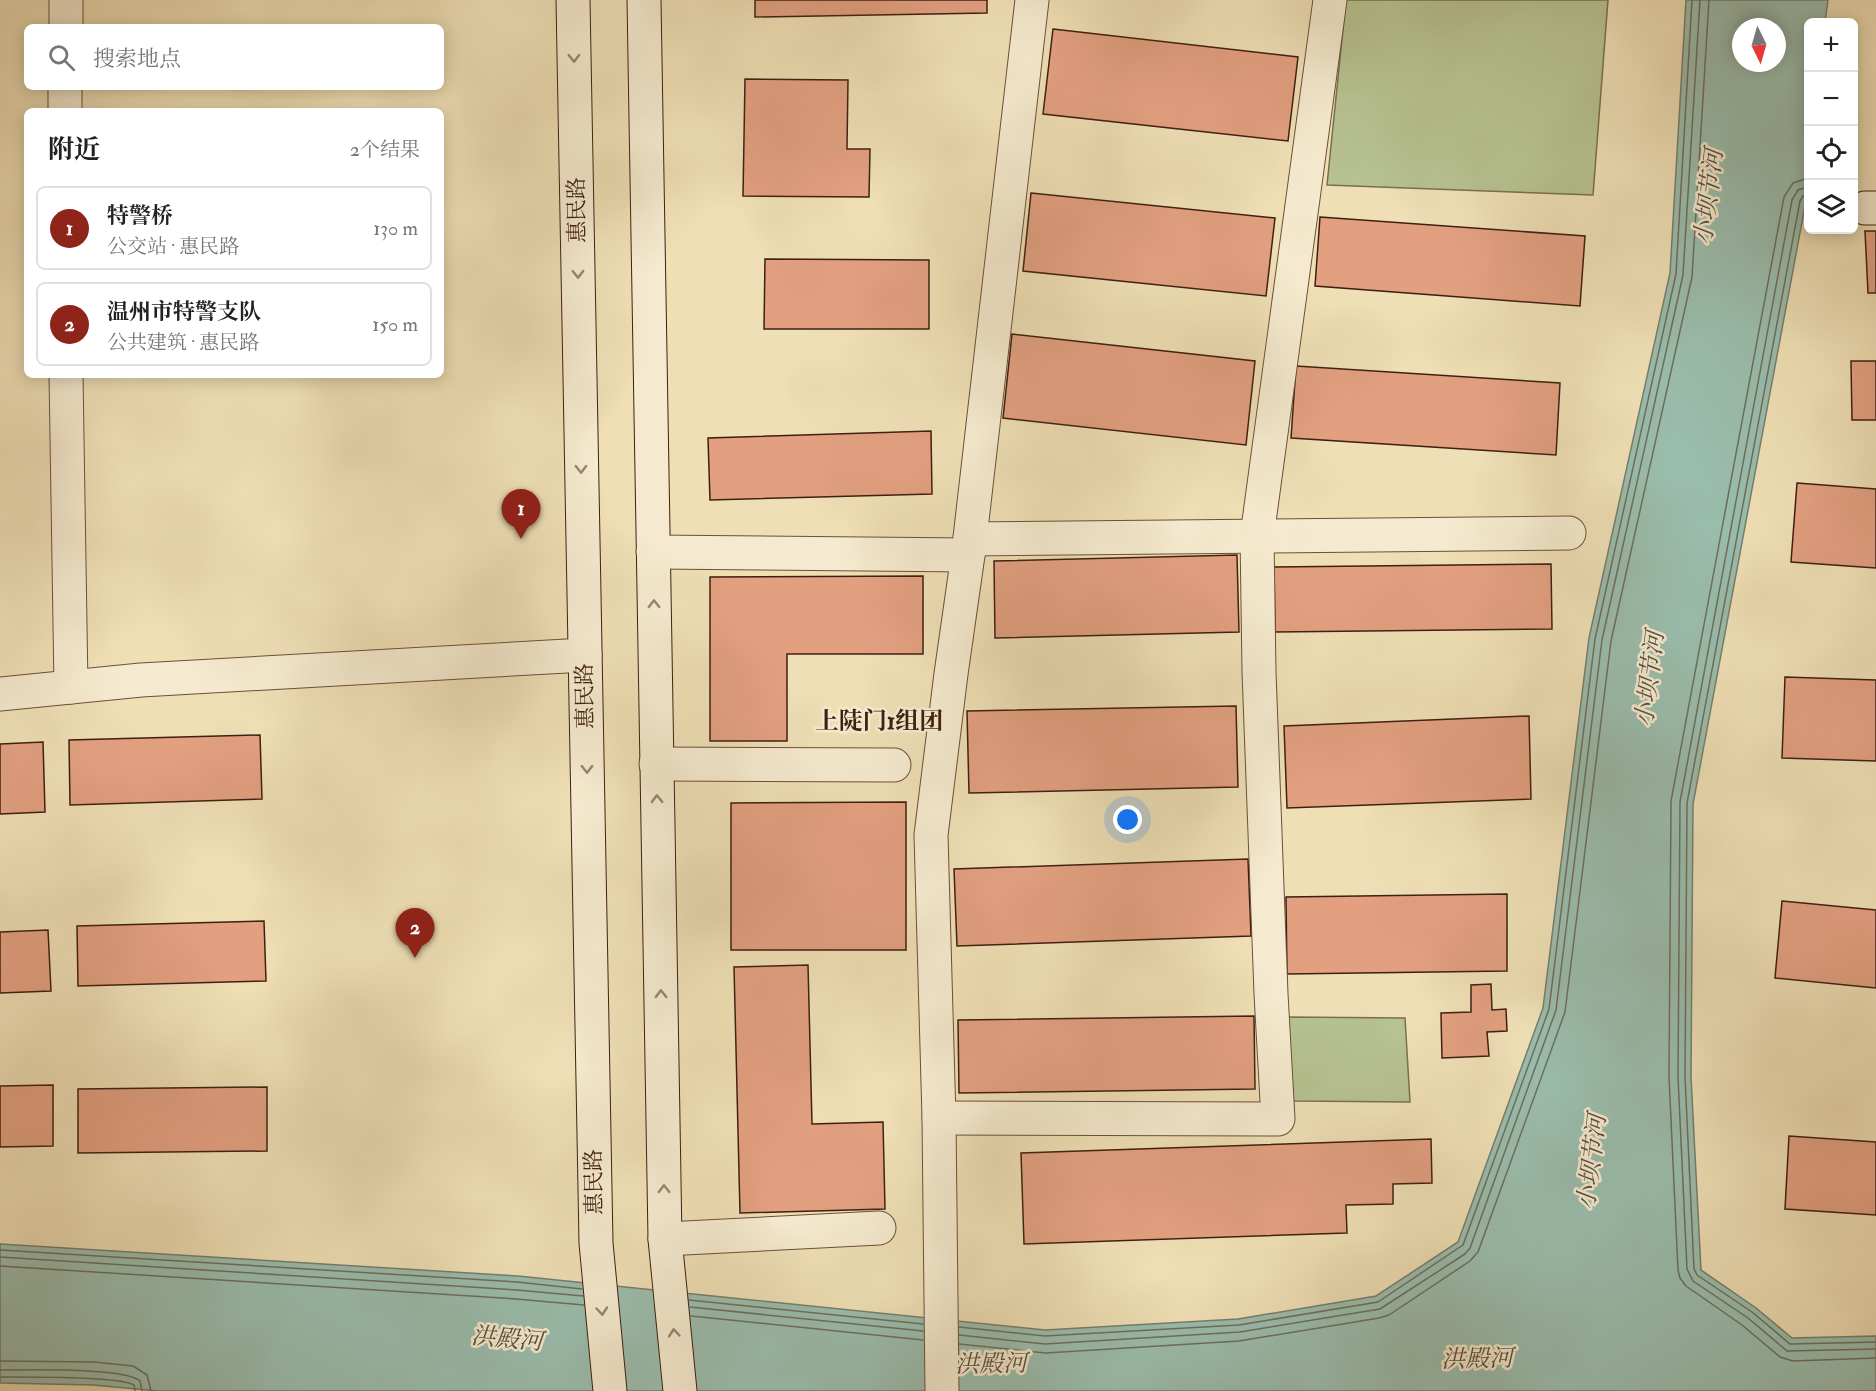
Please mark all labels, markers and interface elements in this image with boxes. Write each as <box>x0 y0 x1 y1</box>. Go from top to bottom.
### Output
north arrow <box>1732 18 1786 72</box>
map controls <box>1804 18 1858 234</box>
button: + <box>1804 18 1858 72</box>
search box <box>24 24 444 90</box>
icon: search <box>45 41 78 74</box>
text: 搜索地点 <box>93 45 181 73</box>
one-way arrow <box>568 54 580 63</box>
button: − <box>1804 72 1858 126</box>
button: locate <box>1804 126 1858 180</box>
text: 附近 <box>48 134 100 166</box>
text: 2个结果 <box>350 137 420 162</box>
water label: 小坝节河 <box>1688 143 1731 247</box>
street label: 惠民路 <box>562 177 592 243</box>
button: layers <box>1804 180 1858 234</box>
text: 特警桥 <box>107 202 173 230</box>
text: 1 <box>66 216 73 241</box>
text: 130 m <box>373 216 418 241</box>
text: 公交站 · 惠民路 <box>107 234 239 259</box>
one-way arrow <box>572 270 584 279</box>
text: 温州市特警支队 <box>107 298 261 326</box>
text: 2 <box>64 312 75 337</box>
text: 150 m <box>372 312 418 337</box>
text: 公共建筑 · 惠民路 <box>107 330 259 355</box>
one-way arrow <box>575 465 587 474</box>
pin: 1 <box>502 490 540 539</box>
one-way arrow <box>647 599 660 608</box>
water label: 小坝节河 <box>1629 625 1672 729</box>
street label: 惠民路 <box>570 663 600 729</box>
district label: 上陡门1组团 <box>815 706 943 737</box>
one-way arrow <box>581 765 593 774</box>
one-way arrow <box>651 794 663 803</box>
your location <box>1113 805 1142 834</box>
pin: 2 <box>396 908 434 958</box>
one-way arrow <box>655 989 667 998</box>
water label: 小坝节河 <box>1571 1108 1614 1212</box>
street label: 惠民路 <box>579 1149 609 1215</box>
one-way arrow <box>658 1184 671 1193</box>
one-way arrow <box>595 1307 608 1316</box>
water label: 洪殿河 <box>470 1320 548 1358</box>
one-way arrow <box>668 1328 681 1337</box>
water label: 洪殿河 <box>1441 1343 1517 1375</box>
water label: 洪殿河 <box>955 1348 1031 1380</box>

